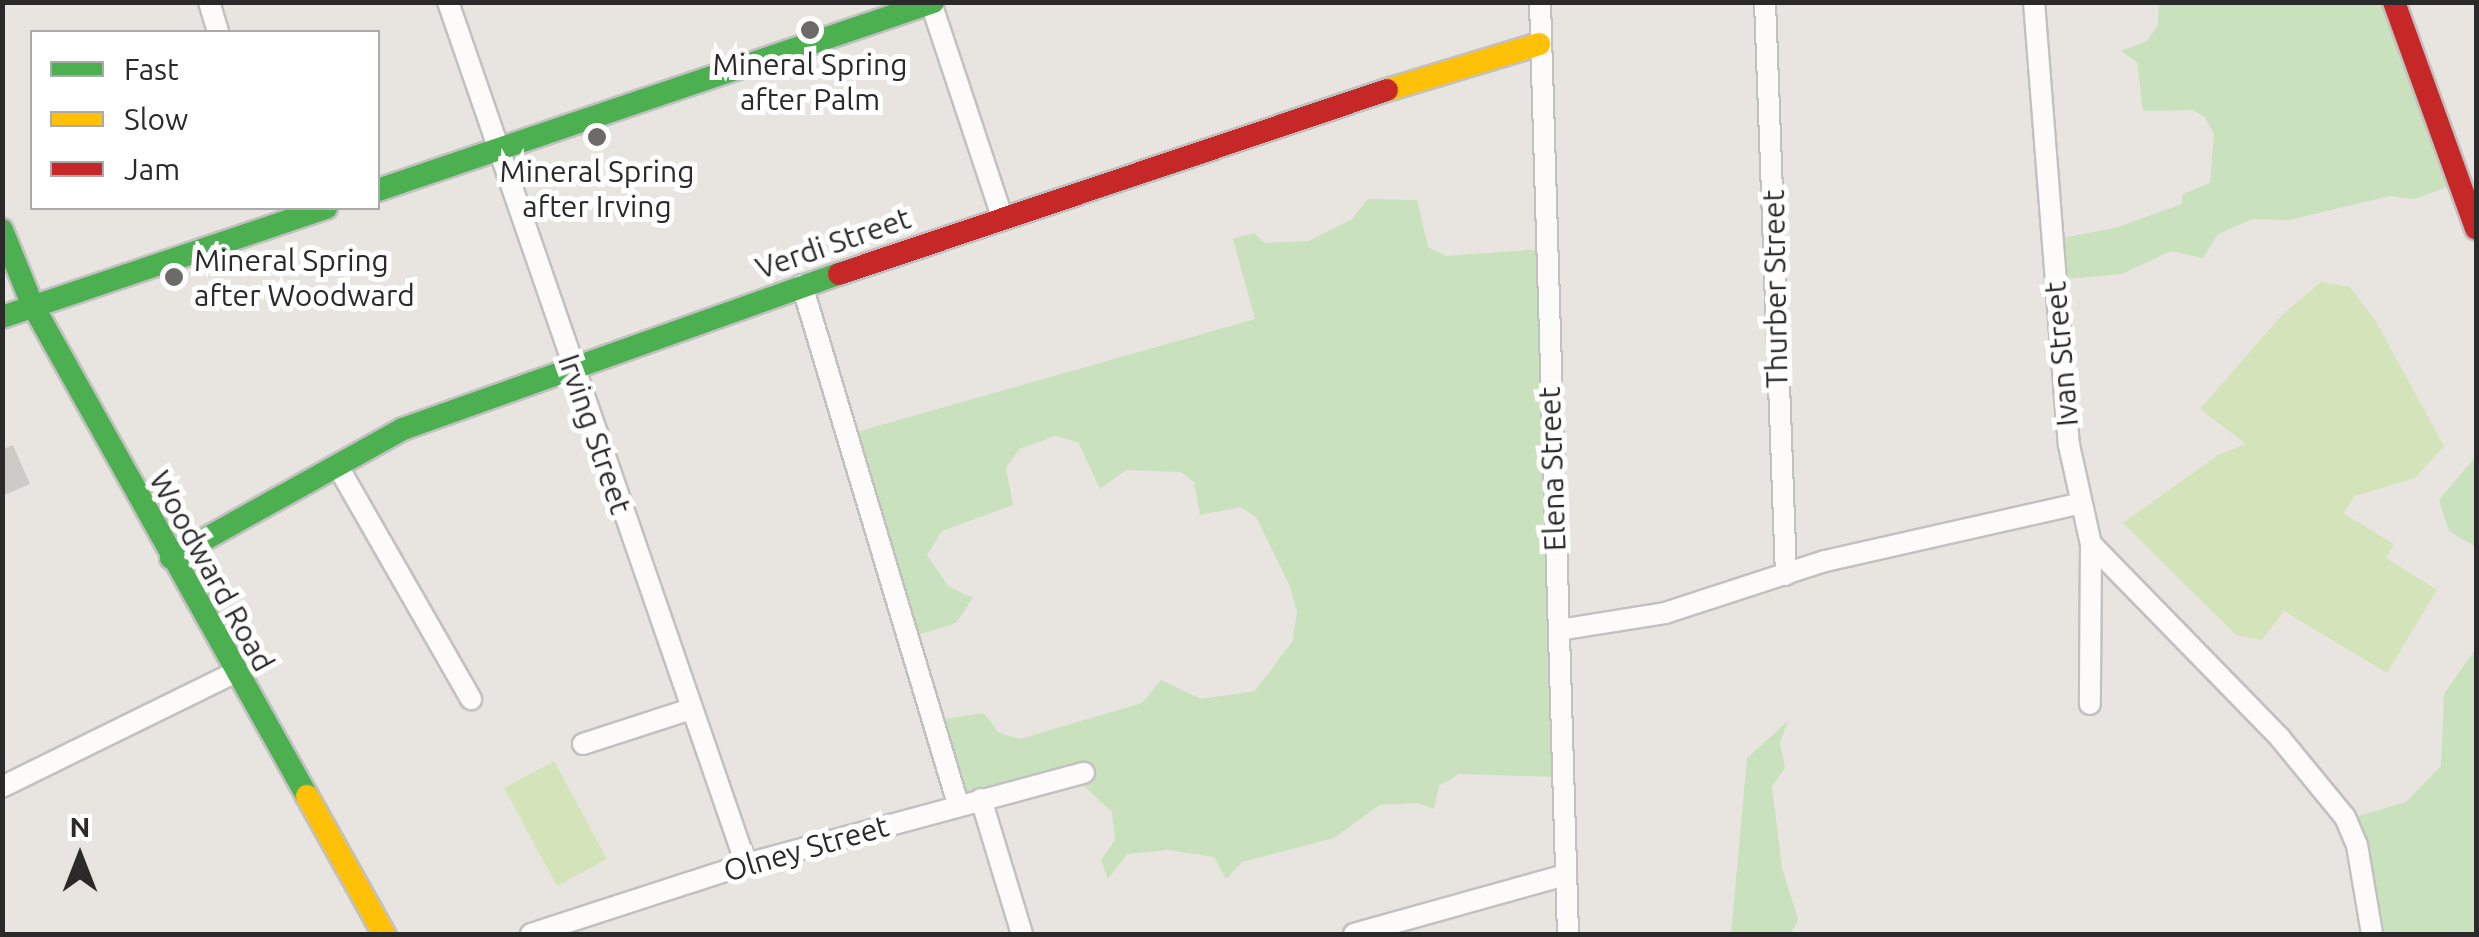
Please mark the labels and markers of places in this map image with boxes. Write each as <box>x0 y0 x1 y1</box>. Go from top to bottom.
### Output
marker: Mineral Spring after Palm <box>799 19 821 41</box>
place label: Mineral Spring after Palm <box>713 46 907 116</box>
marker: Mineral Spring after Irving <box>586 126 608 148</box>
place label: Mineral Spring after Irving <box>500 153 694 224</box>
place label: Mineral Spring after Woodward <box>194 242 415 312</box>
marker: Mineral Spring after Woodward <box>163 266 185 288</box>

